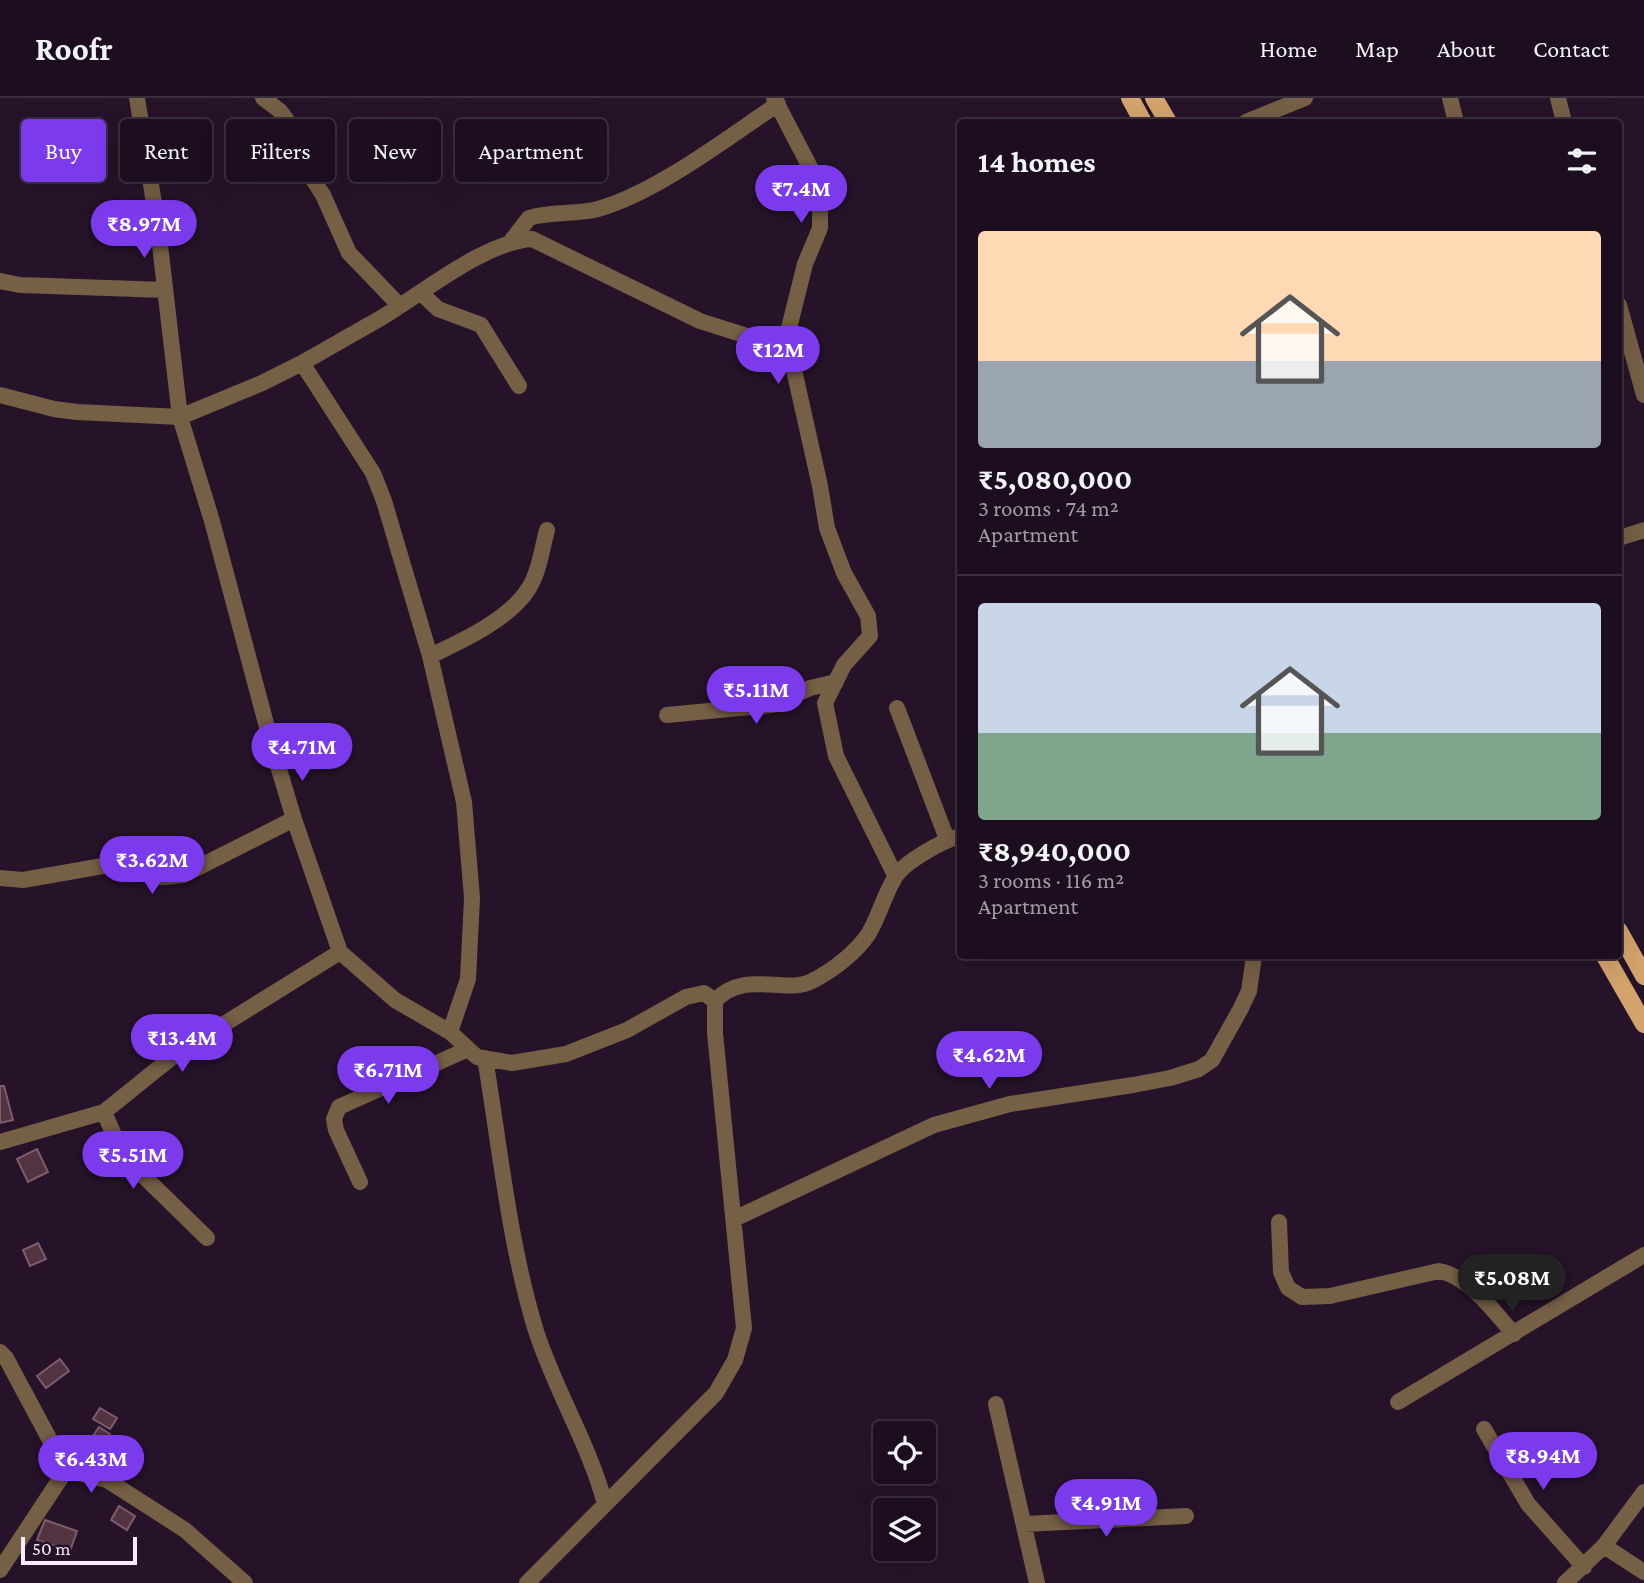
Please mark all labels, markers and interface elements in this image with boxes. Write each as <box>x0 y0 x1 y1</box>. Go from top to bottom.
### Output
text: Roofr <box>35 30 113 67</box>
text: Home <box>1260 35 1317 62</box>
text: Map <box>1355 35 1399 62</box>
text: About <box>1437 35 1495 62</box>
text: Contact <box>1533 35 1609 62</box>
chip: Buy <box>21 119 106 182</box>
chip: Rent <box>120 119 212 182</box>
chip: Filters <box>226 119 335 182</box>
chip: New <box>349 119 441 182</box>
chip: Apartment <box>455 119 607 182</box>
icon: filters <box>1563 142 1601 180</box>
text: 14 homes <box>978 145 1096 178</box>
pin: ₹7.4M <box>752 166 850 225</box>
text: ₹7.4M <box>771 175 831 201</box>
pin: ₹8.97M <box>87 200 201 260</box>
text: ₹8.97M <box>107 210 181 236</box>
icon: home <box>1227 276 1353 402</box>
pin: ₹12M <box>737 327 819 386</box>
text: ₹12M <box>752 336 804 362</box>
text: ₹5,080,000 <box>978 462 1132 495</box>
text: 3 rooms · 74 m² <box>978 495 1119 521</box>
text: Apartment <box>978 521 1078 547</box>
icon: home <box>1227 648 1353 774</box>
pin: ₹5.11M <box>699 666 813 726</box>
text: ₹5.11M <box>723 676 789 702</box>
pin: ₹4.71M <box>245 724 359 783</box>
text: ₹4.71M <box>267 733 337 759</box>
text: ₹8,940,000 <box>978 834 1131 867</box>
pin: ₹3.62M <box>95 836 209 896</box>
text: ₹3.62M <box>116 846 188 872</box>
text: 3 rooms · 116 m² <box>978 867 1124 893</box>
text: Apartment <box>978 893 1078 919</box>
pin: ₹13.4M <box>125 1014 239 1074</box>
text: ₹13.4M <box>147 1024 217 1050</box>
pin: ₹4.62M <box>932 1032 1046 1091</box>
text: ₹4.62M <box>952 1041 1026 1067</box>
pin: ₹6.71M <box>331 1046 445 1106</box>
text: ₹6.71M <box>353 1056 423 1082</box>
pin: ₹5.51M <box>76 1132 190 1191</box>
text: ₹5.51M <box>98 1141 168 1167</box>
pin: ₹5.08M <box>1455 1254 1569 1314</box>
text: ₹5.08M <box>1474 1264 1550 1290</box>
map controls <box>873 1421 936 1561</box>
button: locate <box>873 1421 936 1484</box>
pin: ₹8.94M <box>1486 1432 1600 1492</box>
pin: ₹6.43M <box>34 1436 148 1495</box>
text: ₹8.94M <box>1505 1442 1581 1468</box>
text: ₹6.43M <box>54 1445 128 1471</box>
pin: ₹4.91M <box>1049 1480 1163 1539</box>
text: ₹4.91M <box>1070 1489 1142 1515</box>
button: layers <box>873 1498 936 1561</box>
scale bar <box>21 1534 136 1566</box>
text: 50 m <box>32 1538 71 1559</box>

